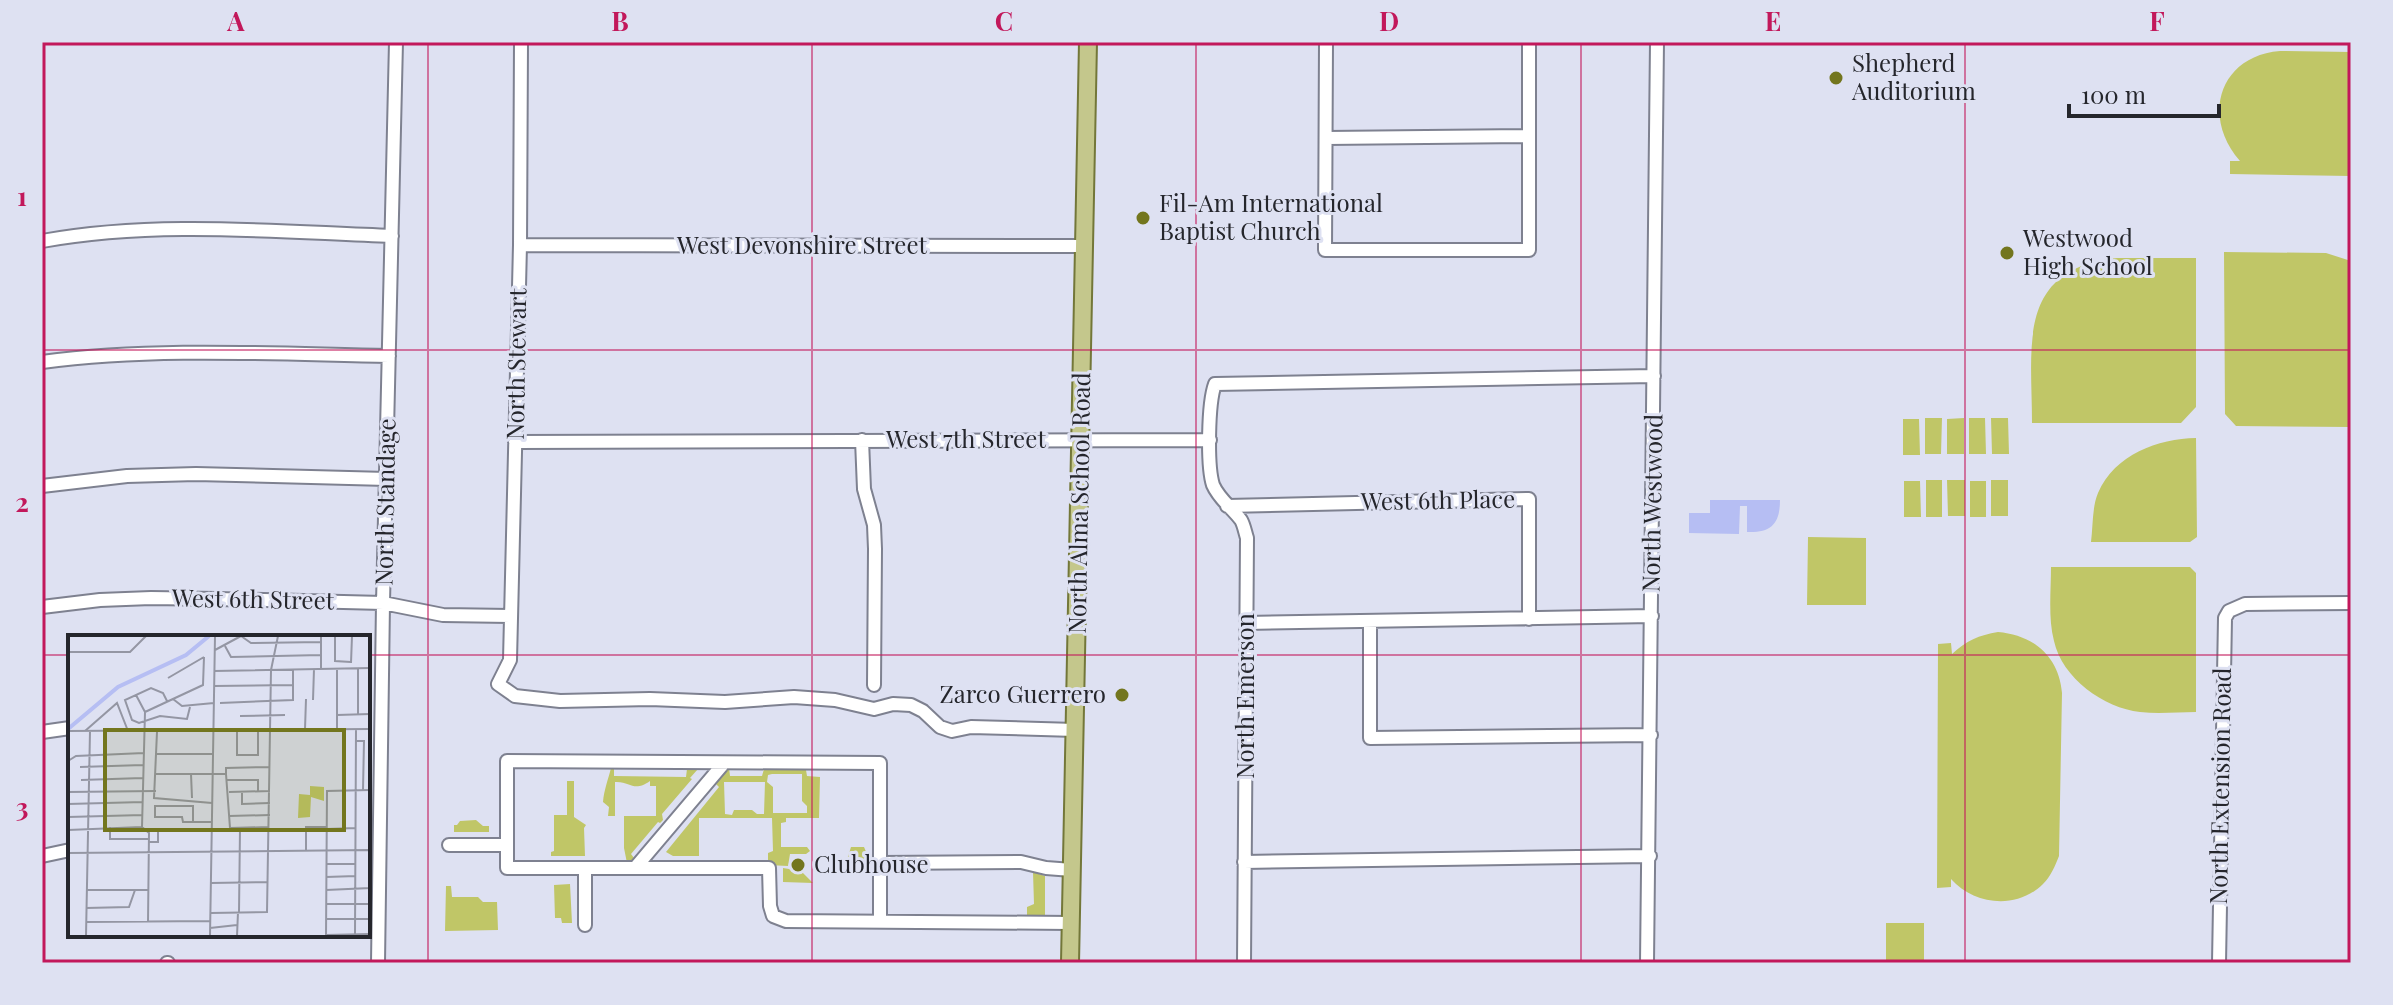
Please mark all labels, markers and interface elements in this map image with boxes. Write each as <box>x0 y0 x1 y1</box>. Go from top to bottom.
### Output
text: A <box>226 3 245 38</box>
text: B <box>611 3 629 38</box>
text: C <box>995 3 1013 38</box>
text: D <box>1379 3 1399 38</box>
text: E <box>1765 3 1781 38</box>
text: F <box>2149 3 2165 38</box>
place label: Shepherd Auditorium <box>1851 46 1976 106</box>
scale bar <box>2069 68 2219 118</box>
marker: Shepherd Auditorium <box>1827 69 1845 87</box>
text: 100 m <box>2081 78 2146 110</box>
text: 1 <box>17 178 27 213</box>
place label: Fil-Am International Baptist Church <box>1159 186 1383 246</box>
marker: Fil-Am International Baptist Church <box>1134 209 1152 227</box>
place label: Westwood High School <box>2022 221 2153 281</box>
street label: West Devonshire Street <box>676 228 928 260</box>
marker: Westwood High School <box>1998 244 2016 262</box>
street label: North Stewart <box>498 287 532 440</box>
street label: North Alma School Road <box>1060 372 1096 634</box>
street label: North Westwood <box>1633 414 1669 592</box>
street label: North Standage <box>367 418 401 586</box>
street label: West 7th Street <box>885 422 1046 454</box>
street label: West 6th Place <box>1359 482 1515 516</box>
text: 2 <box>15 484 29 519</box>
street label: West 6th Street <box>171 581 335 615</box>
street label: North Emerson <box>1228 613 1260 779</box>
inset map <box>68 635 370 937</box>
street label: North Extension Road <box>2201 667 2237 905</box>
place label: Zarco Guerrero <box>939 677 1106 709</box>
marker: Zarco Guerrero <box>1113 686 1131 704</box>
text: 3 <box>16 789 28 824</box>
place label: Clubhouse <box>814 847 929 879</box>
marker: Clubhouse <box>789 856 807 874</box>

